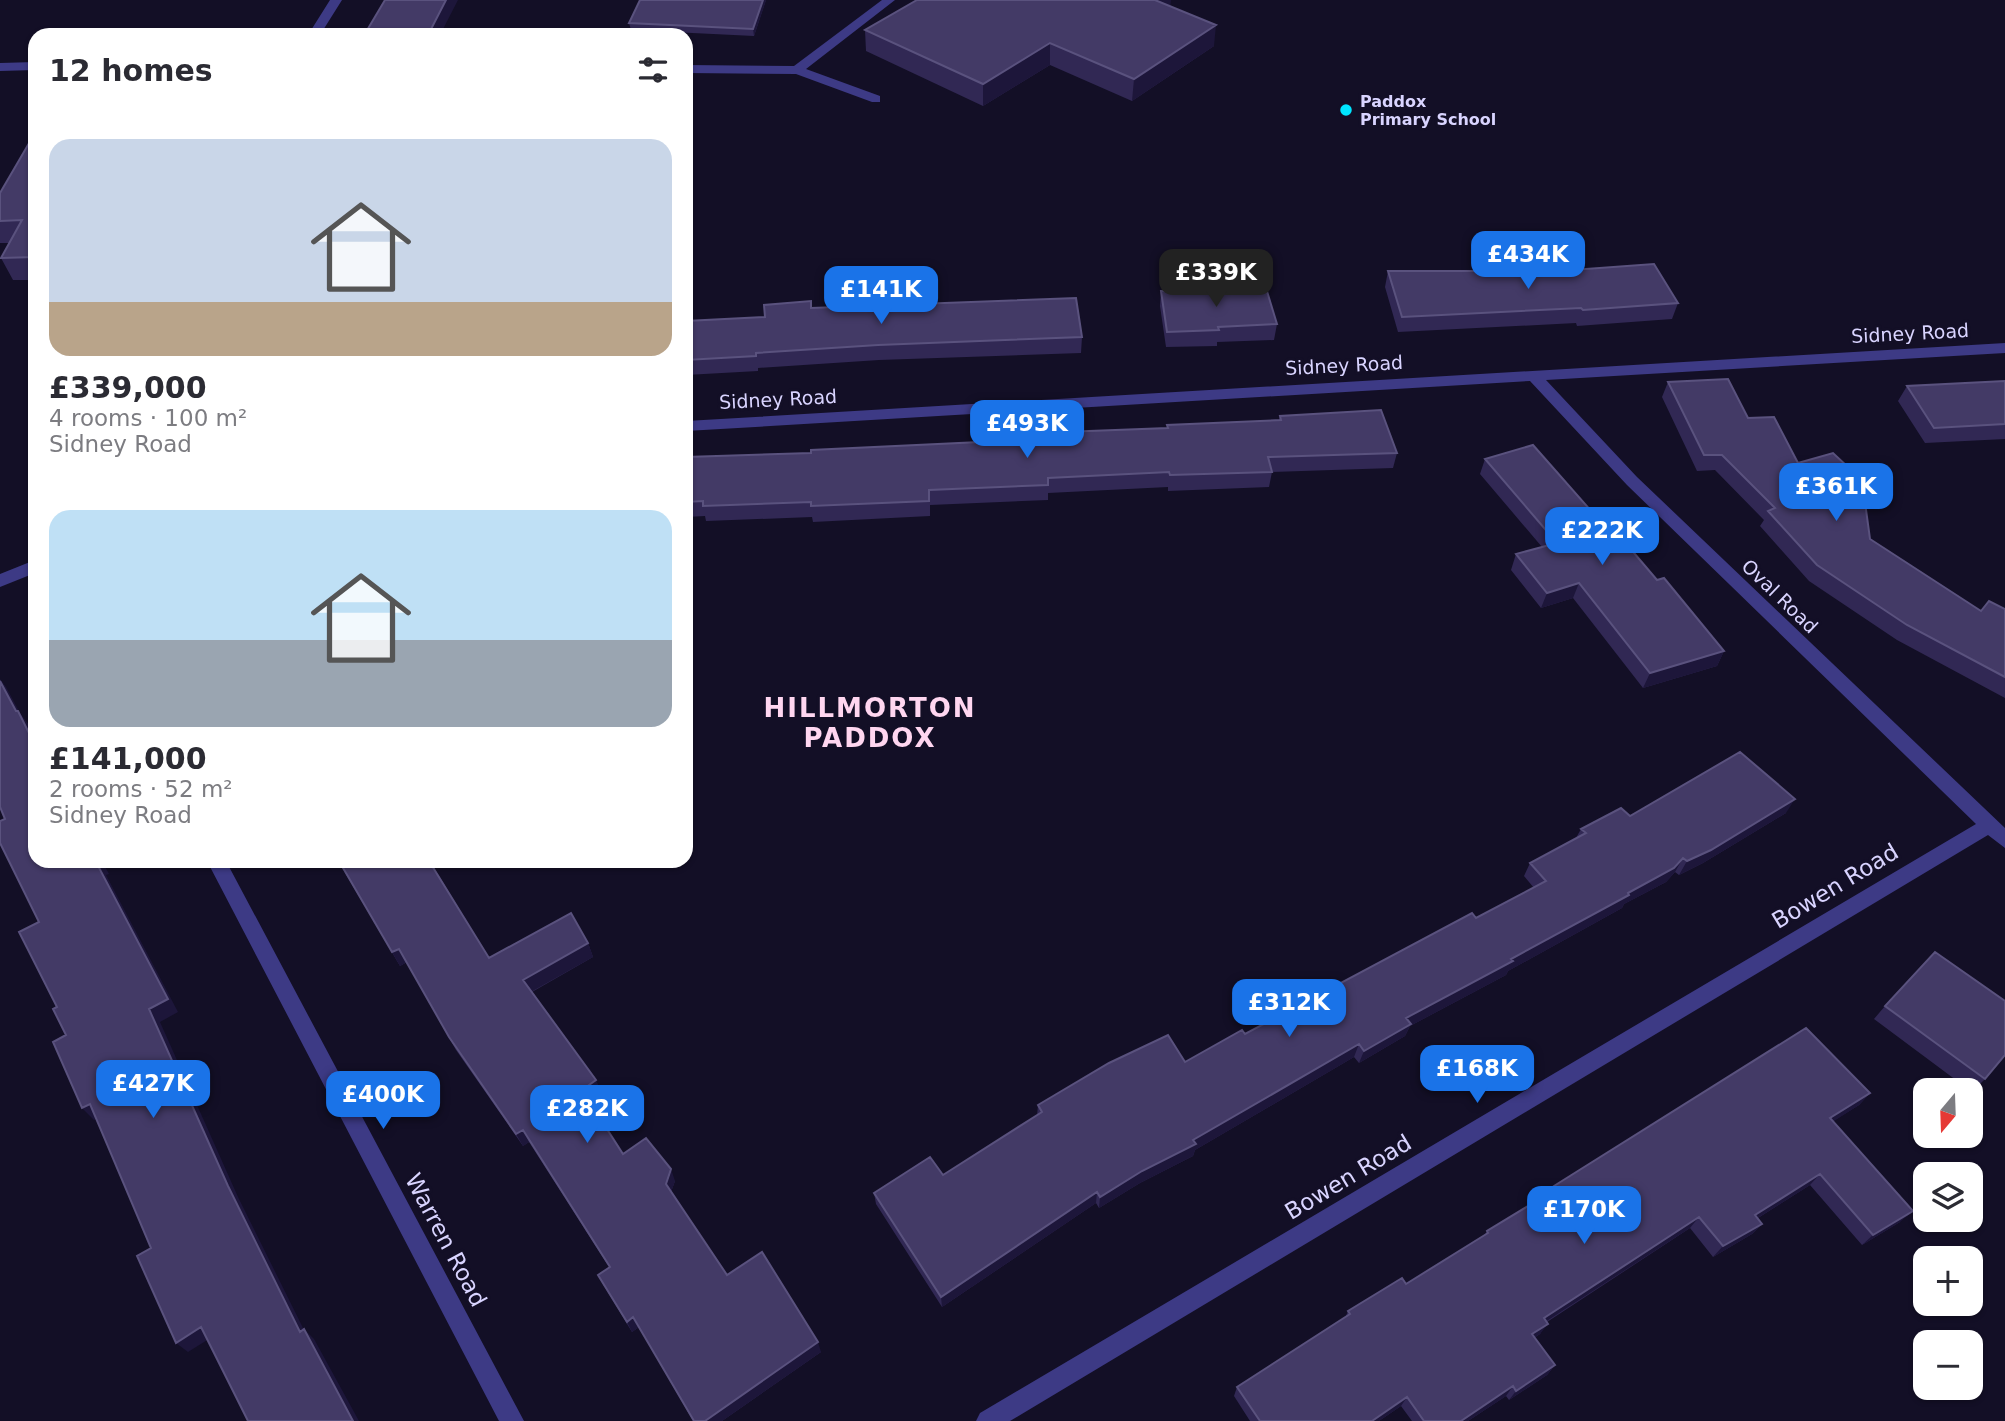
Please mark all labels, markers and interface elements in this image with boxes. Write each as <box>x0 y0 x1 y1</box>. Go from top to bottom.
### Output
icon: filters <box>634 51 672 89</box>
text: 12 homes <box>49 53 213 88</box>
place label: Paddox Primary School <box>1360 92 1496 129</box>
marker: Paddox Primary School <box>1338 102 1354 118</box>
icon: home <box>298 184 424 310</box>
pin: £434K <box>1479 232 1577 291</box>
text: £434K <box>1487 241 1569 267</box>
pin: £339K <box>1167 250 1265 309</box>
text: £339K <box>1175 259 1257 285</box>
pin: £141K <box>832 266 930 326</box>
text: £141K <box>840 276 922 302</box>
street label: Sidney Road <box>1850 319 1970 347</box>
street label: Sidney Road <box>1284 351 1404 379</box>
text: £339,000 <box>49 370 207 405</box>
street label: Sidney Road <box>718 385 838 413</box>
pin: £493K <box>978 400 1076 460</box>
text: 4 rooms · 100 m² <box>49 405 247 431</box>
text: £493K <box>986 410 1068 436</box>
text: Sidney Road <box>49 431 192 457</box>
pin: £361K <box>1787 463 1885 523</box>
text: £361K <box>1795 473 1877 499</box>
pin: £222K <box>1553 508 1651 567</box>
text: £222K <box>1561 517 1643 543</box>
street label: Oval Road <box>1738 554 1822 638</box>
icon: home <box>298 555 424 681</box>
district label: HILLMORTON PADDOX <box>764 693 977 753</box>
text: £141,000 <box>49 741 207 776</box>
text: 2 rooms · 52 m² <box>49 776 233 802</box>
text: Sidney Road <box>49 802 192 828</box>
street label: Bowen Road <box>1767 838 1903 934</box>
pin: £312K <box>1240 979 1338 1039</box>
text: £312K <box>1248 989 1330 1015</box>
pin: £168K <box>1428 1046 1526 1105</box>
text: £168K <box>1436 1055 1518 1081</box>
pin: £427K <box>104 1060 202 1120</box>
text: £427K <box>112 1070 194 1096</box>
pin: £400K <box>334 1072 432 1131</box>
north arrow <box>1913 1078 1983 1148</box>
map controls <box>1913 1078 1983 1400</box>
text: £400K <box>342 1081 424 1107</box>
pin: £282K <box>538 1086 636 1145</box>
text: £282K <box>546 1095 628 1121</box>
street label: Bowen Road <box>1280 1129 1416 1225</box>
button: layers <box>1913 1162 1983 1232</box>
street label: Warren Road <box>400 1169 492 1311</box>
pin: £170K <box>1535 1186 1633 1246</box>
text: £170K <box>1543 1196 1625 1222</box>
button: + <box>1913 1246 1983 1316</box>
button: − <box>1913 1330 1983 1400</box>

